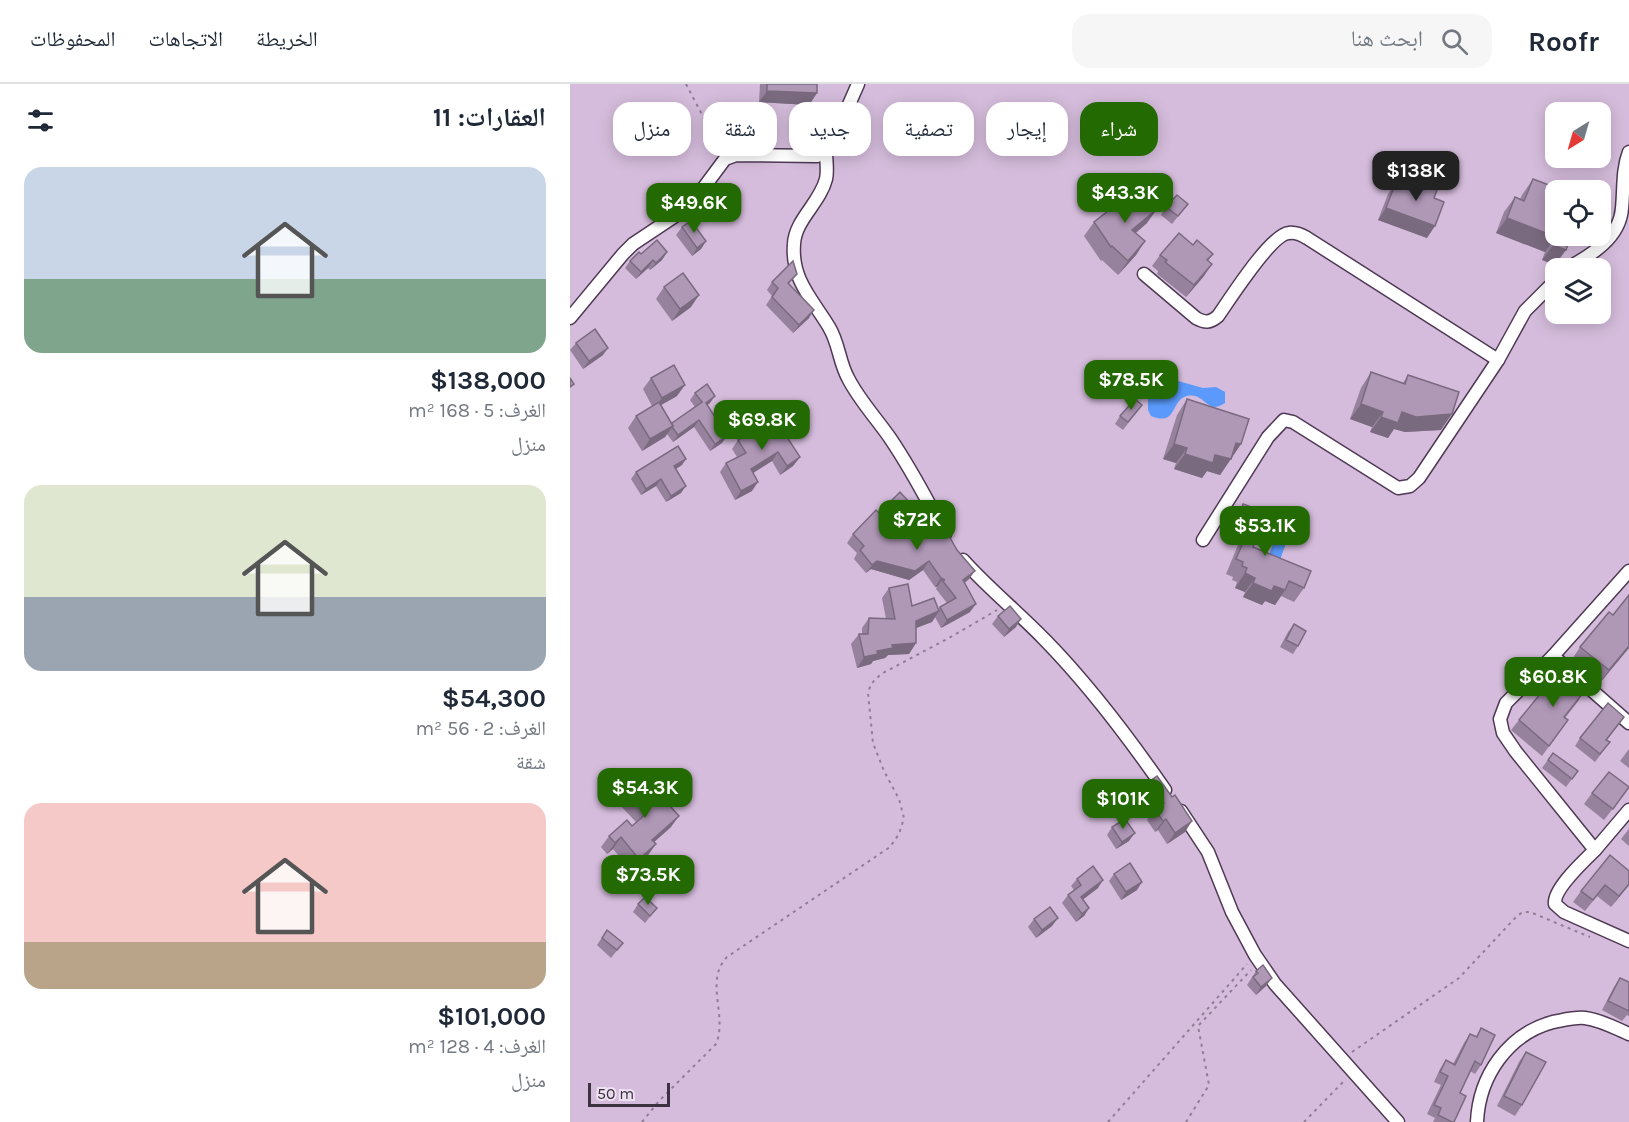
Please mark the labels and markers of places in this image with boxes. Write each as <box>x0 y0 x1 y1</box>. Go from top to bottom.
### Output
pin: $138K <box>1374 151 1458 202</box>
pin: $43.3K <box>1076 173 1174 224</box>
pin: $49.6K <box>645 183 743 234</box>
pin: $78.5K <box>1082 360 1180 411</box>
pin: $69.8K <box>713 400 811 451</box>
pin: $72K <box>881 500 953 551</box>
pin: $53.1K <box>1216 506 1314 557</box>
pin: $60.8K <box>1504 657 1602 708</box>
pin: $54.3K <box>596 768 694 819</box>
pin: $101K <box>1081 779 1165 830</box>
pin: $73.5K <box>599 855 697 906</box>

